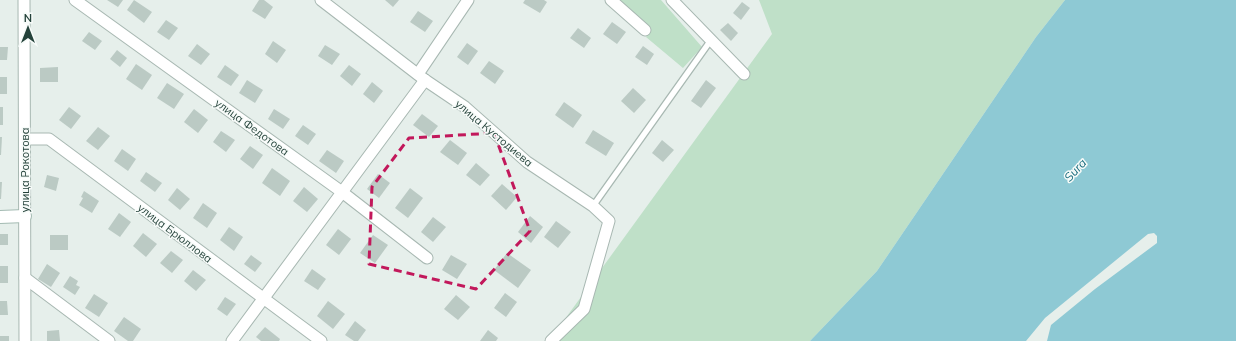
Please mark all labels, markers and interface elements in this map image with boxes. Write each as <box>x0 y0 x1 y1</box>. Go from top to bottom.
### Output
north arrow <box>8 8 48 48</box>
text: N <box>24 11 32 25</box>
street label: улица Федотова <box>212 96 292 158</box>
street label: улица Кустодиева <box>452 96 536 170</box>
street label: улица Рокотова <box>18 128 32 212</box>
water label: Sura <box>1061 155 1089 185</box>
street label: улица Брюллова <box>135 200 215 266</box>

